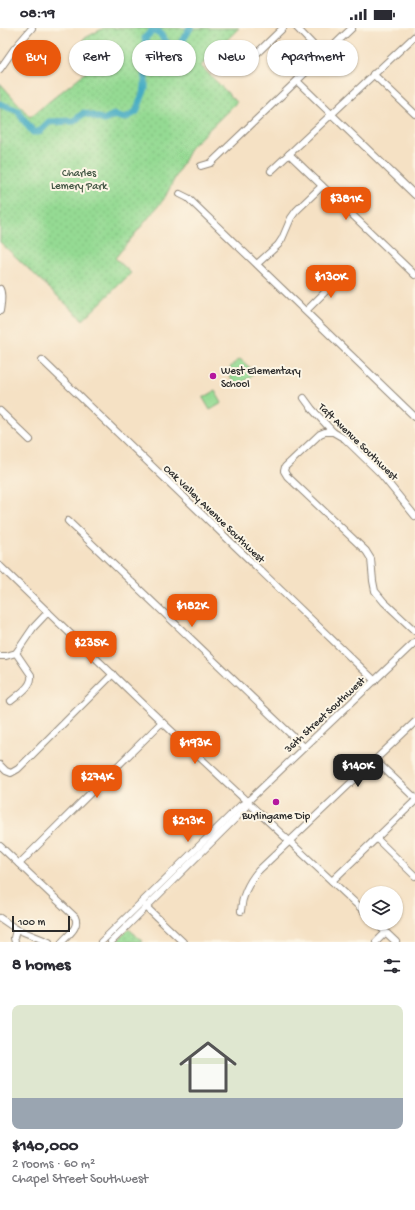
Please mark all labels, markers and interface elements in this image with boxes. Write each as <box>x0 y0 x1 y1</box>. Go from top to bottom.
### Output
text: 08:19 <box>20 5 55 23</box>
chip: Buy <box>12 40 61 76</box>
chip: Rent <box>69 40 124 76</box>
chip: Filters <box>132 40 196 76</box>
chip: New <box>204 40 259 76</box>
chip: Apartment <box>267 40 358 76</box>
park label: Charles Lemery Park <box>51 168 108 193</box>
pin: $381K <box>318 187 374 221</box>
text: $381K <box>330 192 362 207</box>
pin: $130K <box>303 265 359 299</box>
text: $130K <box>315 270 347 285</box>
place label: West Elementary School <box>221 366 301 391</box>
marker: West Elementary School <box>208 371 218 381</box>
street label: Taft Avenue Southwest <box>315 400 402 484</box>
street label: Oak Valley Avenue Southwest <box>161 463 268 567</box>
pin: $182K <box>164 594 220 628</box>
text: $182K <box>176 599 208 614</box>
pin: $235K <box>63 631 119 665</box>
text: $235K <box>75 636 107 651</box>
street label: 36th Street Southwest <box>282 674 369 756</box>
pin: $193K <box>167 731 223 765</box>
text: $193K <box>179 736 211 751</box>
pin: $140K <box>330 754 386 788</box>
text: $140K <box>342 759 374 774</box>
pin: $274K <box>69 765 125 799</box>
text: $274K <box>81 770 113 785</box>
marker: Burlingame Dip <box>271 797 281 807</box>
pin: $213K <box>160 809 216 843</box>
place label: Burlingame Dip <box>241 811 311 823</box>
text: $213K <box>172 814 204 829</box>
map controls <box>359 886 403 930</box>
button: layers <box>359 886 403 930</box>
scale bar <box>12 914 70 933</box>
text: 100 m <box>18 917 45 929</box>
icon: filters <box>381 955 403 977</box>
text: 8 homes <box>12 956 70 976</box>
icon: home <box>172 1031 244 1103</box>
text: $140,000 <box>12 1137 79 1157</box>
text: 2 rooms · 60 m² <box>12 1157 95 1172</box>
text: Chapel Street Southwest <box>12 1172 148 1187</box>

